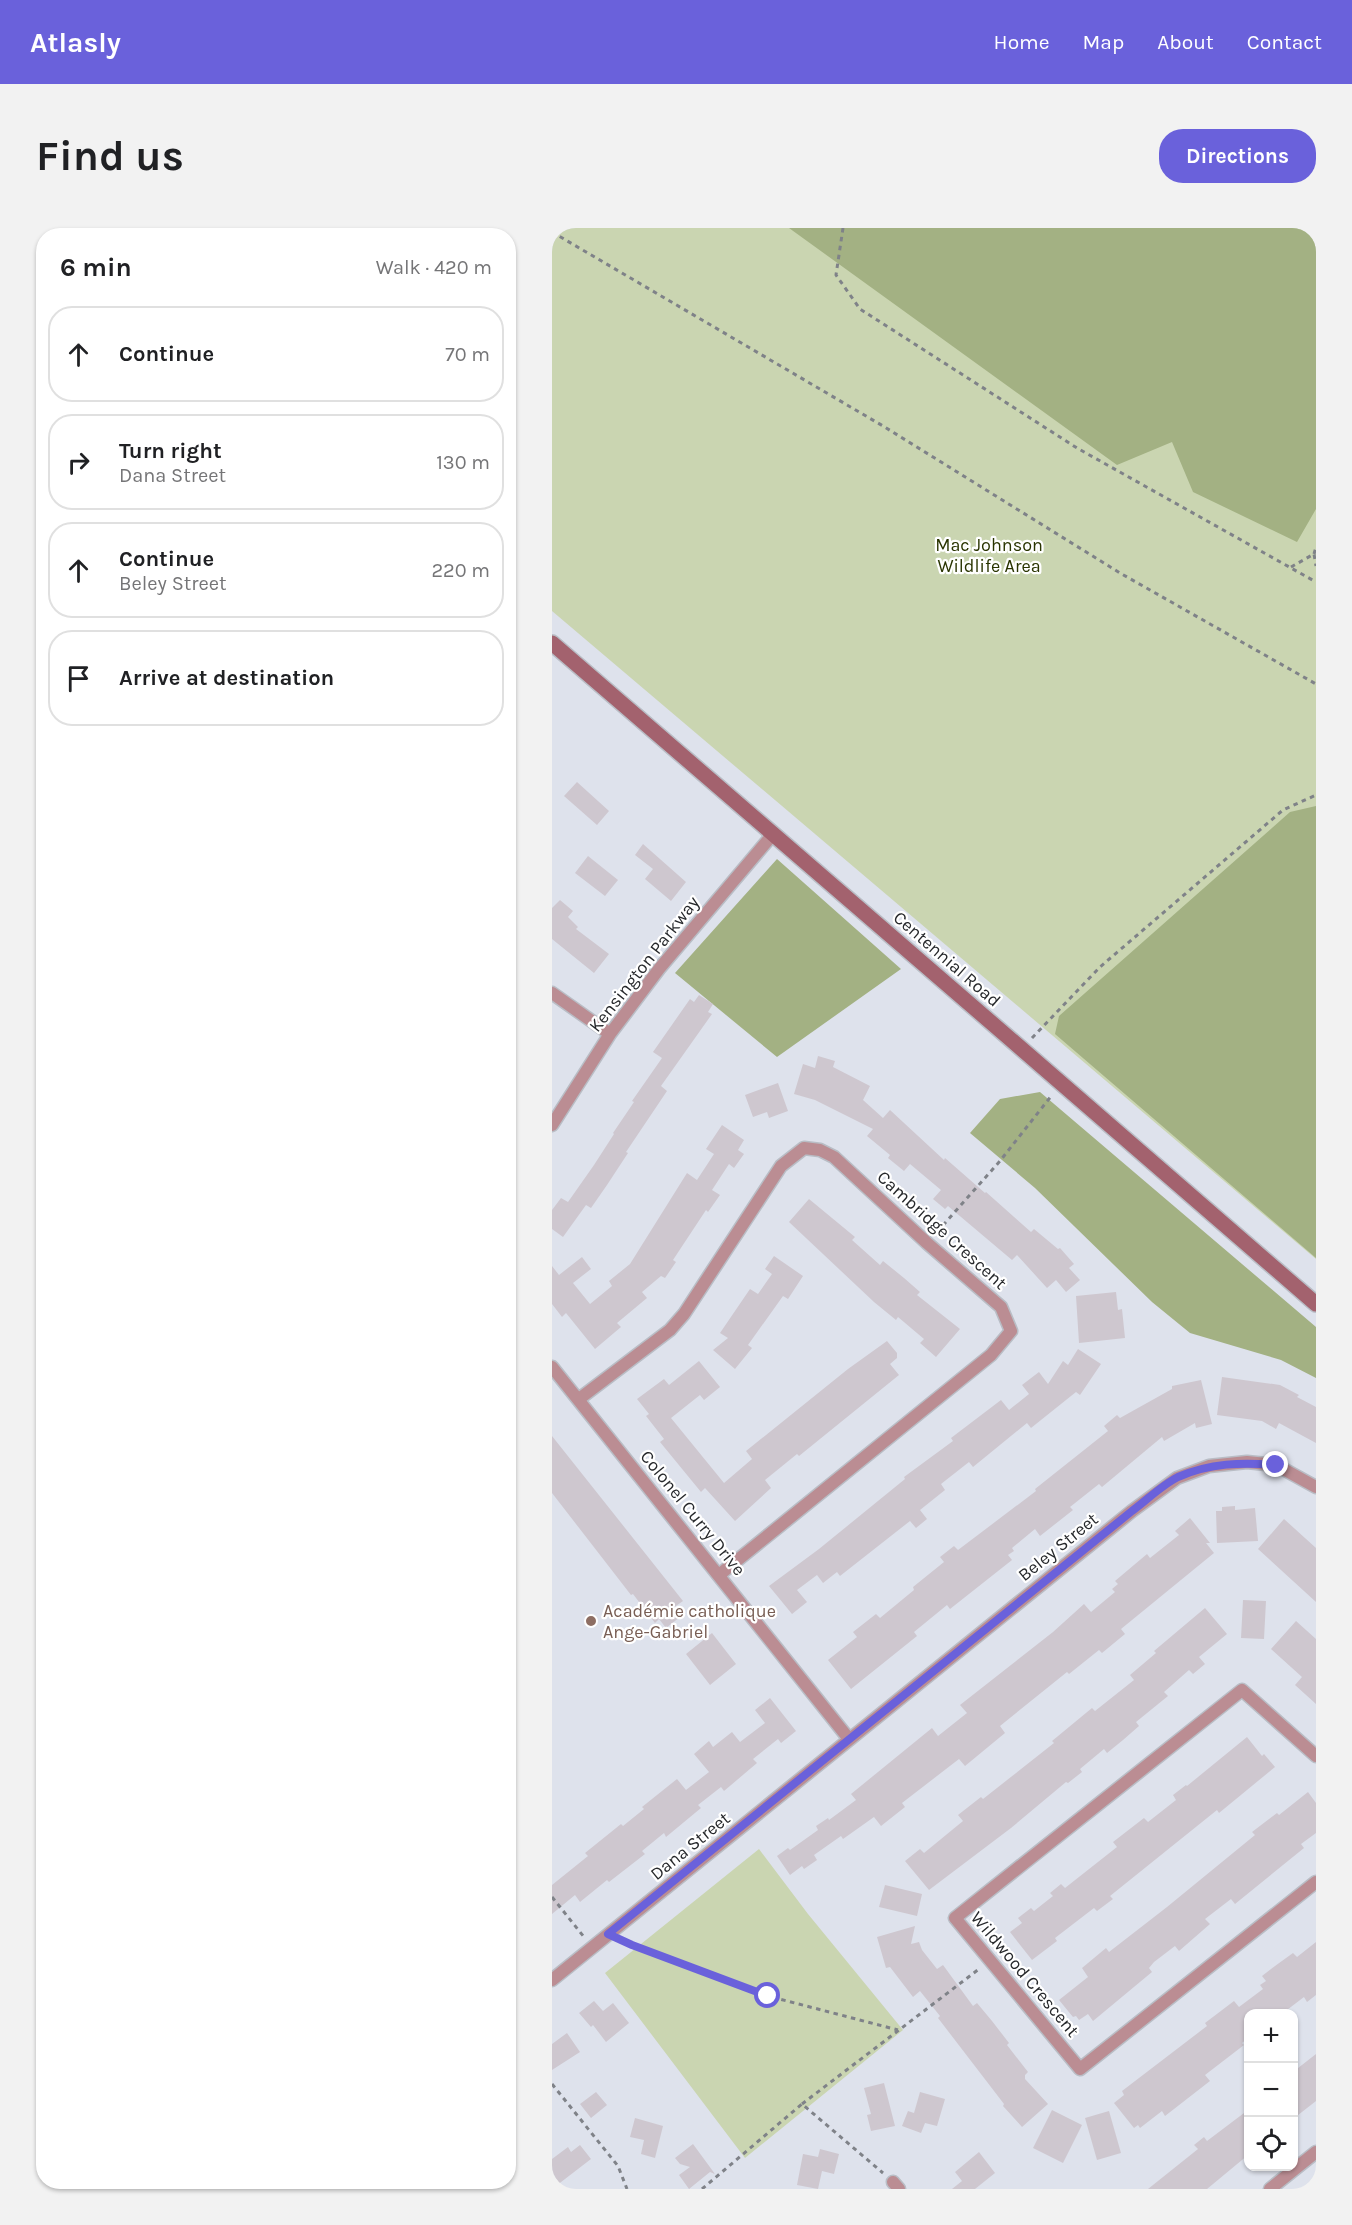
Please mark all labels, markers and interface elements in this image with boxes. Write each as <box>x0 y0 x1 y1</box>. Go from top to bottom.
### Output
text: Atlasly <box>30 26 121 59</box>
text: Home <box>994 30 1050 54</box>
text: Map <box>1083 30 1124 54</box>
text: About <box>1157 30 1214 54</box>
text: Contact <box>1247 30 1322 54</box>
button: Directions <box>1159 129 1316 183</box>
text: Find us <box>36 131 184 181</box>
text: 6 min <box>60 252 132 283</box>
text: Walk · 420 m <box>376 256 492 279</box>
icon: ahead <box>62 338 95 371</box>
text: Continue <box>119 341 214 367</box>
text: 70 m <box>445 343 490 366</box>
text: Turn right <box>119 438 222 464</box>
icon: right <box>62 446 95 479</box>
text: 130 m <box>436 451 490 474</box>
text: Dana Street <box>119 464 226 487</box>
park label: Mac Johnson Wildlife Area <box>935 534 1043 577</box>
text: Continue <box>119 546 214 572</box>
icon: ahead <box>62 554 95 587</box>
text: 220 m <box>431 559 490 582</box>
text: Beley Street <box>119 572 227 595</box>
icon: arrive <box>62 662 95 695</box>
text: Arrive at destination <box>119 665 334 691</box>
street label: Kensington Parkway <box>584 891 704 1036</box>
street label: Centennial Road <box>889 906 1005 1012</box>
street label: Cambridge Crescent <box>873 1166 1012 1294</box>
street label: Colonel Curry Drive <box>636 1446 750 1580</box>
route end <box>1262 1451 1288 1477</box>
street label: Beley Street <box>1013 1508 1103 1586</box>
place label: Académie catholique Ange-Gabriel <box>603 1600 776 1643</box>
marker: Académie catholique Ange-Gabriel <box>584 1614 598 1628</box>
street label: Dana Street <box>646 1807 735 1885</box>
street label: Wildwood Crescent <box>966 1907 1084 2041</box>
route start <box>754 1982 780 2008</box>
map controls <box>1244 2009 1298 2171</box>
button: + <box>1244 2009 1298 2063</box>
button: − <box>1244 2063 1298 2117</box>
button: locate <box>1244 2117 1298 2171</box>

